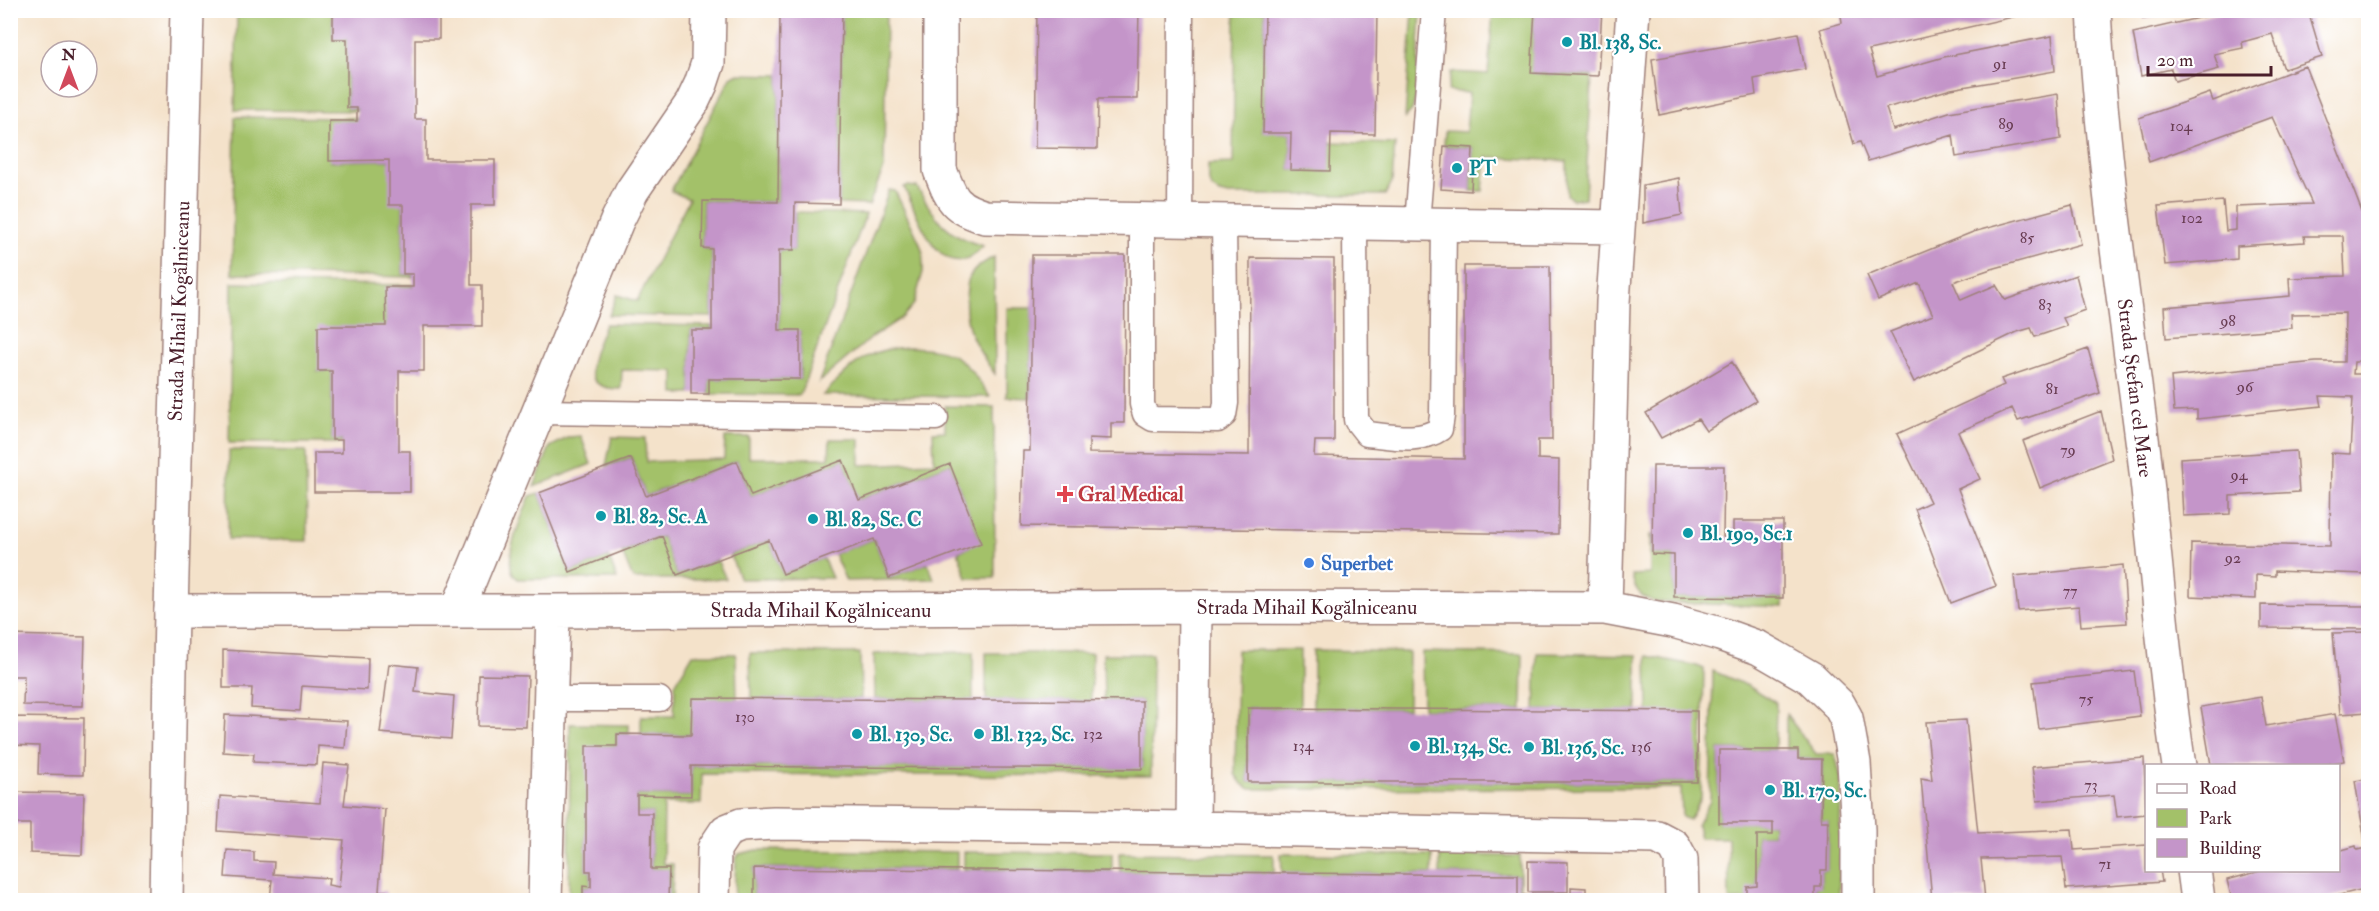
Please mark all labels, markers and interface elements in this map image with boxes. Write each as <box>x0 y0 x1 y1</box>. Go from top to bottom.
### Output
place label: Bl. 138, Sc. <box>1579 30 1662 55</box>
marker: Bl. 138, Sc. <box>1560 35 1574 49</box>
north arrow <box>39 39 99 99</box>
scale bar <box>2148 39 2271 77</box>
text: N <box>61 45 77 65</box>
text: 20 m <box>2157 49 2193 72</box>
house number: 91 <box>1992 54 2007 74</box>
house number: 89 <box>1998 114 2014 134</box>
house number: 104 <box>2170 116 2194 136</box>
place label: PT <box>1469 156 1496 181</box>
marker: PT <box>1450 161 1464 175</box>
street label: Strada Mihail Kogălniceanu <box>163 200 195 422</box>
house number: 102 <box>2181 208 2203 228</box>
house number: 85 <box>2020 228 2034 248</box>
house number: 83 <box>2038 295 2052 315</box>
street label: Strada Ștefan cel Mare <box>2112 297 2158 479</box>
house number: 98 <box>2219 311 2236 331</box>
house number: 96 <box>2236 377 2254 397</box>
house number: 81 <box>2045 379 2059 399</box>
house number: 79 <box>2060 440 2076 460</box>
house number: 94 <box>2230 465 2249 485</box>
place label: Gral Medical <box>1078 482 1185 507</box>
marker: Gral Medical <box>1056 485 1074 503</box>
place label: Bl. 82, Sc. A <box>613 504 708 529</box>
place label: Bl. 82, Sc. C <box>825 507 922 532</box>
marker: Bl. 82, Sc. A <box>594 509 608 523</box>
marker: Bl. 82, Sc. C <box>806 512 820 526</box>
place label: Bl. 190, Sc.1 <box>1700 521 1793 546</box>
marker: Bl. 190, Sc.1 <box>1681 526 1695 540</box>
house number: 92 <box>2224 548 2241 568</box>
place label: Superbet <box>1321 551 1393 577</box>
marker: Superbet <box>1302 556 1316 570</box>
house number: 77 <box>2063 581 2078 601</box>
street label: Strada Mihail Kogălniceanu <box>1197 595 1417 620</box>
street label: Strada Mihail Kogălniceanu <box>711 598 931 623</box>
house number: 75 <box>2079 689 2093 709</box>
house number: 130 <box>735 707 755 727</box>
place label: Bl. 130, Sc. <box>869 722 952 747</box>
place label: Bl. 132, Sc. <box>991 722 1074 747</box>
house number: 132 <box>1083 724 1103 744</box>
marker: Bl. 130, Sc. <box>850 727 864 741</box>
marker: Bl. 132, Sc. <box>972 727 986 741</box>
place label: Bl. 134, Sc. <box>1427 734 1511 759</box>
place label: Bl. 136, Sc. <box>1541 735 1624 760</box>
house number: 134 <box>1293 736 1315 756</box>
house number: 136 <box>1631 737 1652 757</box>
marker: Bl. 134, Sc. <box>1408 739 1422 753</box>
marker: Bl. 136, Sc. <box>1522 740 1536 754</box>
legend <box>2145 764 2340 872</box>
house number: 73 <box>2084 775 2098 795</box>
text: Road <box>2199 777 2237 800</box>
place label: Bl. 170, Sc. <box>1782 778 1867 803</box>
marker: Bl. 170, Sc. <box>1763 783 1777 797</box>
text: Park <box>2199 807 2232 830</box>
text: Building <box>2199 837 2262 860</box>
house number: 71 <box>2098 854 2112 874</box>

